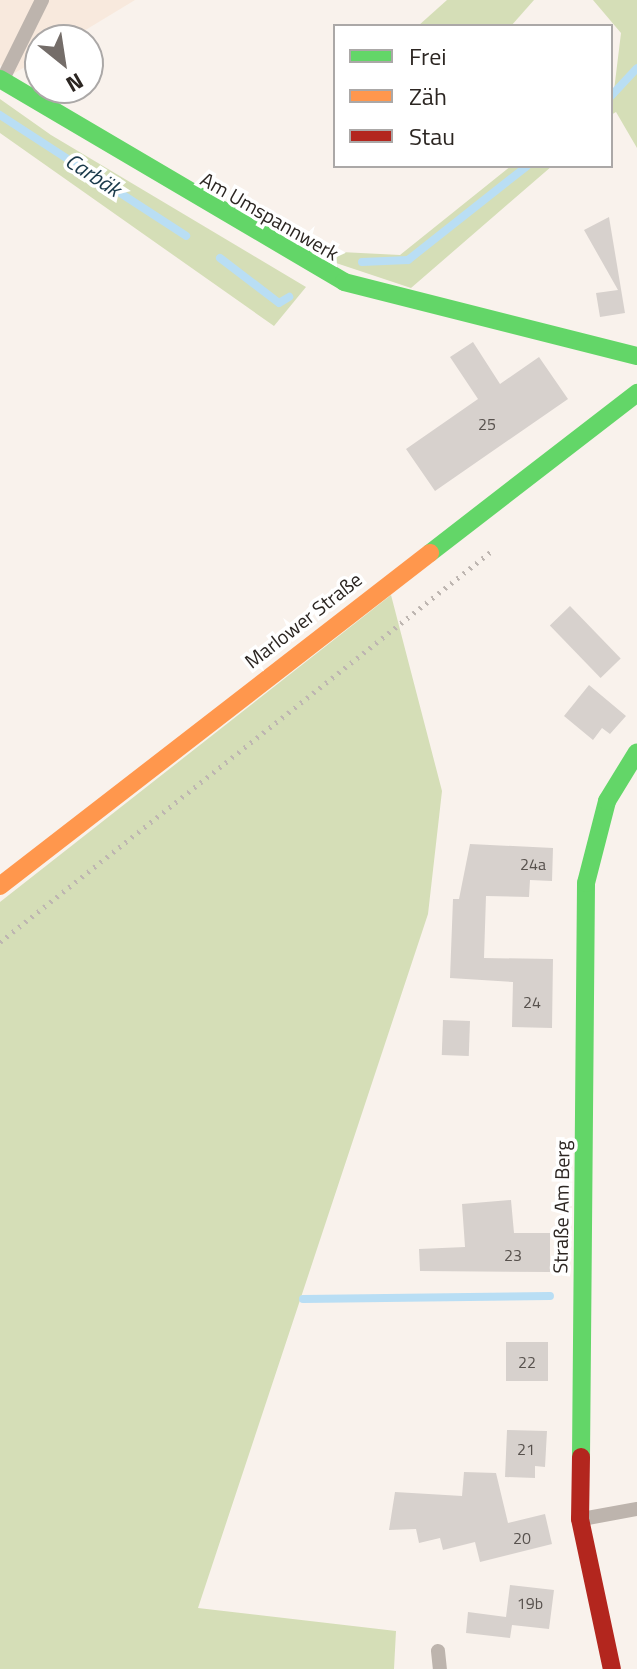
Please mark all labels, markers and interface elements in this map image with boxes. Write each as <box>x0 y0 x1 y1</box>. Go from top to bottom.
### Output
north arrow <box>24 24 104 104</box>
legend <box>333 24 613 168</box>
text: Frei <box>409 38 447 74</box>
text: N <box>60 65 90 102</box>
text: Zäh <box>409 78 447 114</box>
text: Stau <box>409 118 455 154</box>
water label: Carbäk <box>60 147 126 203</box>
street label: Am Umspannwerk <box>197 167 343 265</box>
house number: 25 <box>478 414 496 434</box>
street label: Marlower Straße <box>240 567 366 673</box>
house number: 24a <box>520 854 546 874</box>
house number: 24 <box>523 992 541 1012</box>
street label: Straße Am Berg <box>548 1140 574 1274</box>
house number: 23 <box>504 1245 522 1265</box>
house number: 22 <box>518 1352 536 1372</box>
house number: 21 <box>517 1439 535 1459</box>
house number: 20 <box>513 1528 531 1548</box>
house number: 19b <box>517 1593 543 1613</box>

